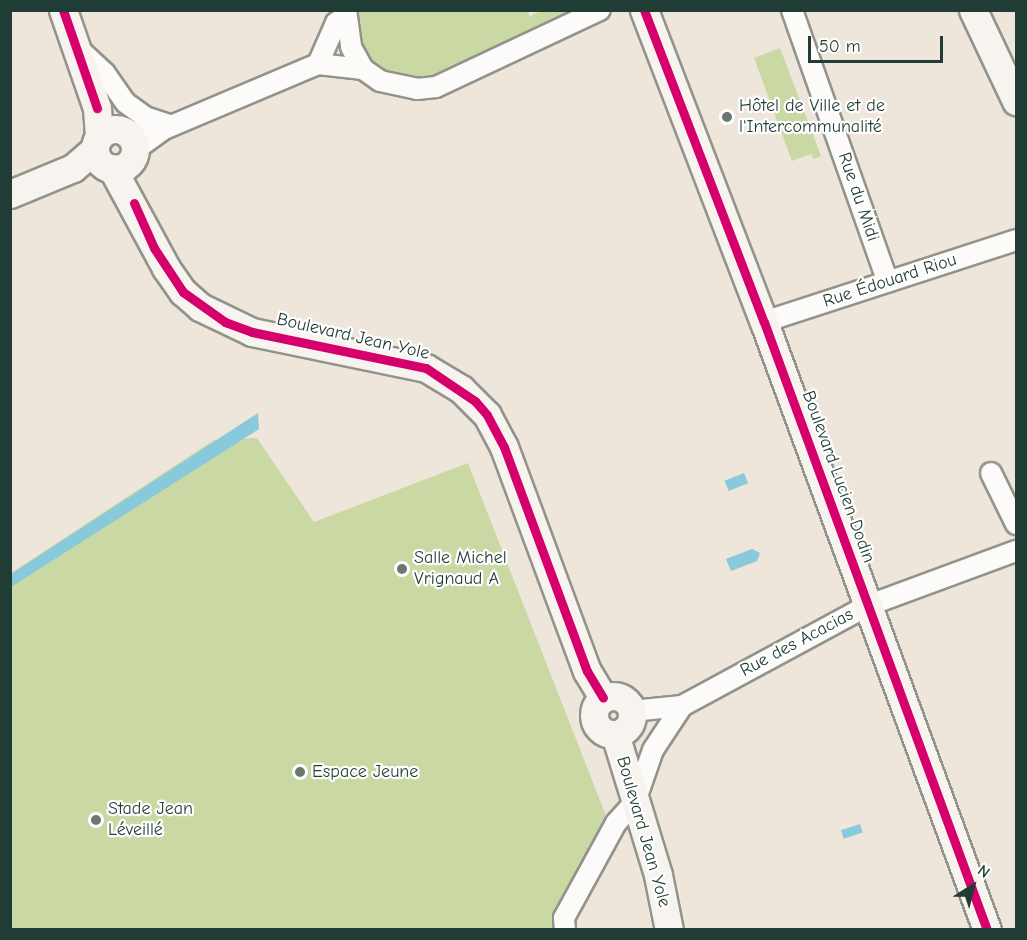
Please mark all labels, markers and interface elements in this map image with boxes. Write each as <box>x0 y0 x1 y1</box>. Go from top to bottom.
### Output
scale bar <box>811 24 946 62</box>
text: 50 m <box>819 36 861 57</box>
place label: Hôtel de Ville et de l'Intercommunalité <box>739 96 885 138</box>
marker: Hôtel de Ville et de l'Intercommunalité <box>720 110 734 124</box>
street label: Rue du Midi <box>833 150 883 244</box>
street label: Rue Édouard Riou <box>821 249 959 313</box>
street label: Boulevard Jean Yole <box>275 309 431 365</box>
street label: Boulevard Lucien Dodin <box>797 388 879 566</box>
place label: Salle Michel Vrignaud A <box>414 548 507 590</box>
marker: Salle Michel Vrignaud A <box>395 562 409 576</box>
street label: Rue des Acacias <box>737 604 857 682</box>
street label: Boulevard Jean Yole <box>611 754 675 910</box>
place label: Espace Jeune <box>312 761 418 783</box>
marker: Espace Jeune <box>293 765 307 779</box>
place label: Stade Jean Léveillé <box>108 799 193 842</box>
marker: Stade Jean Léveillé <box>89 813 103 827</box>
north arrow <box>943 856 1003 916</box>
text: N <box>974 861 993 882</box>

